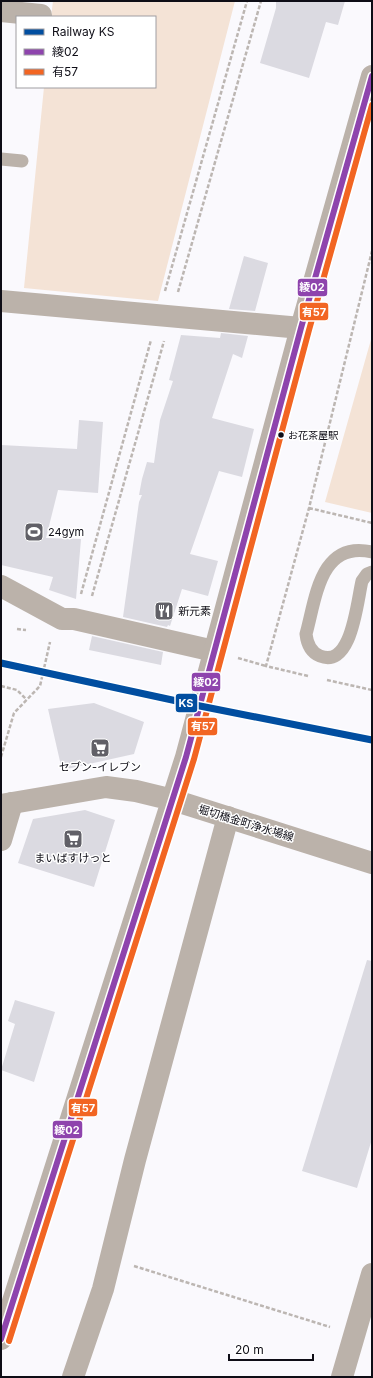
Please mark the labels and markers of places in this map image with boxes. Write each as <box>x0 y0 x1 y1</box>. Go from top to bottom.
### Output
place label: お花茶屋駅 <box>288 429 339 441</box>
marker: お花茶屋駅 <box>276 430 286 440</box>
sports icon: 24gym <box>23 521 45 543</box>
place label: 24gym <box>48 525 84 539</box>
restaurant icon: 新元素 <box>153 600 175 622</box>
place label: 新元素 <box>178 604 211 618</box>
supermarket icon: セブン-イレブン <box>89 737 111 759</box>
place label: セブン-イレブン <box>59 760 141 774</box>
supermarket icon: まいばすけっと <box>62 828 84 850</box>
place label: まいばすけっと <box>35 851 112 865</box>

